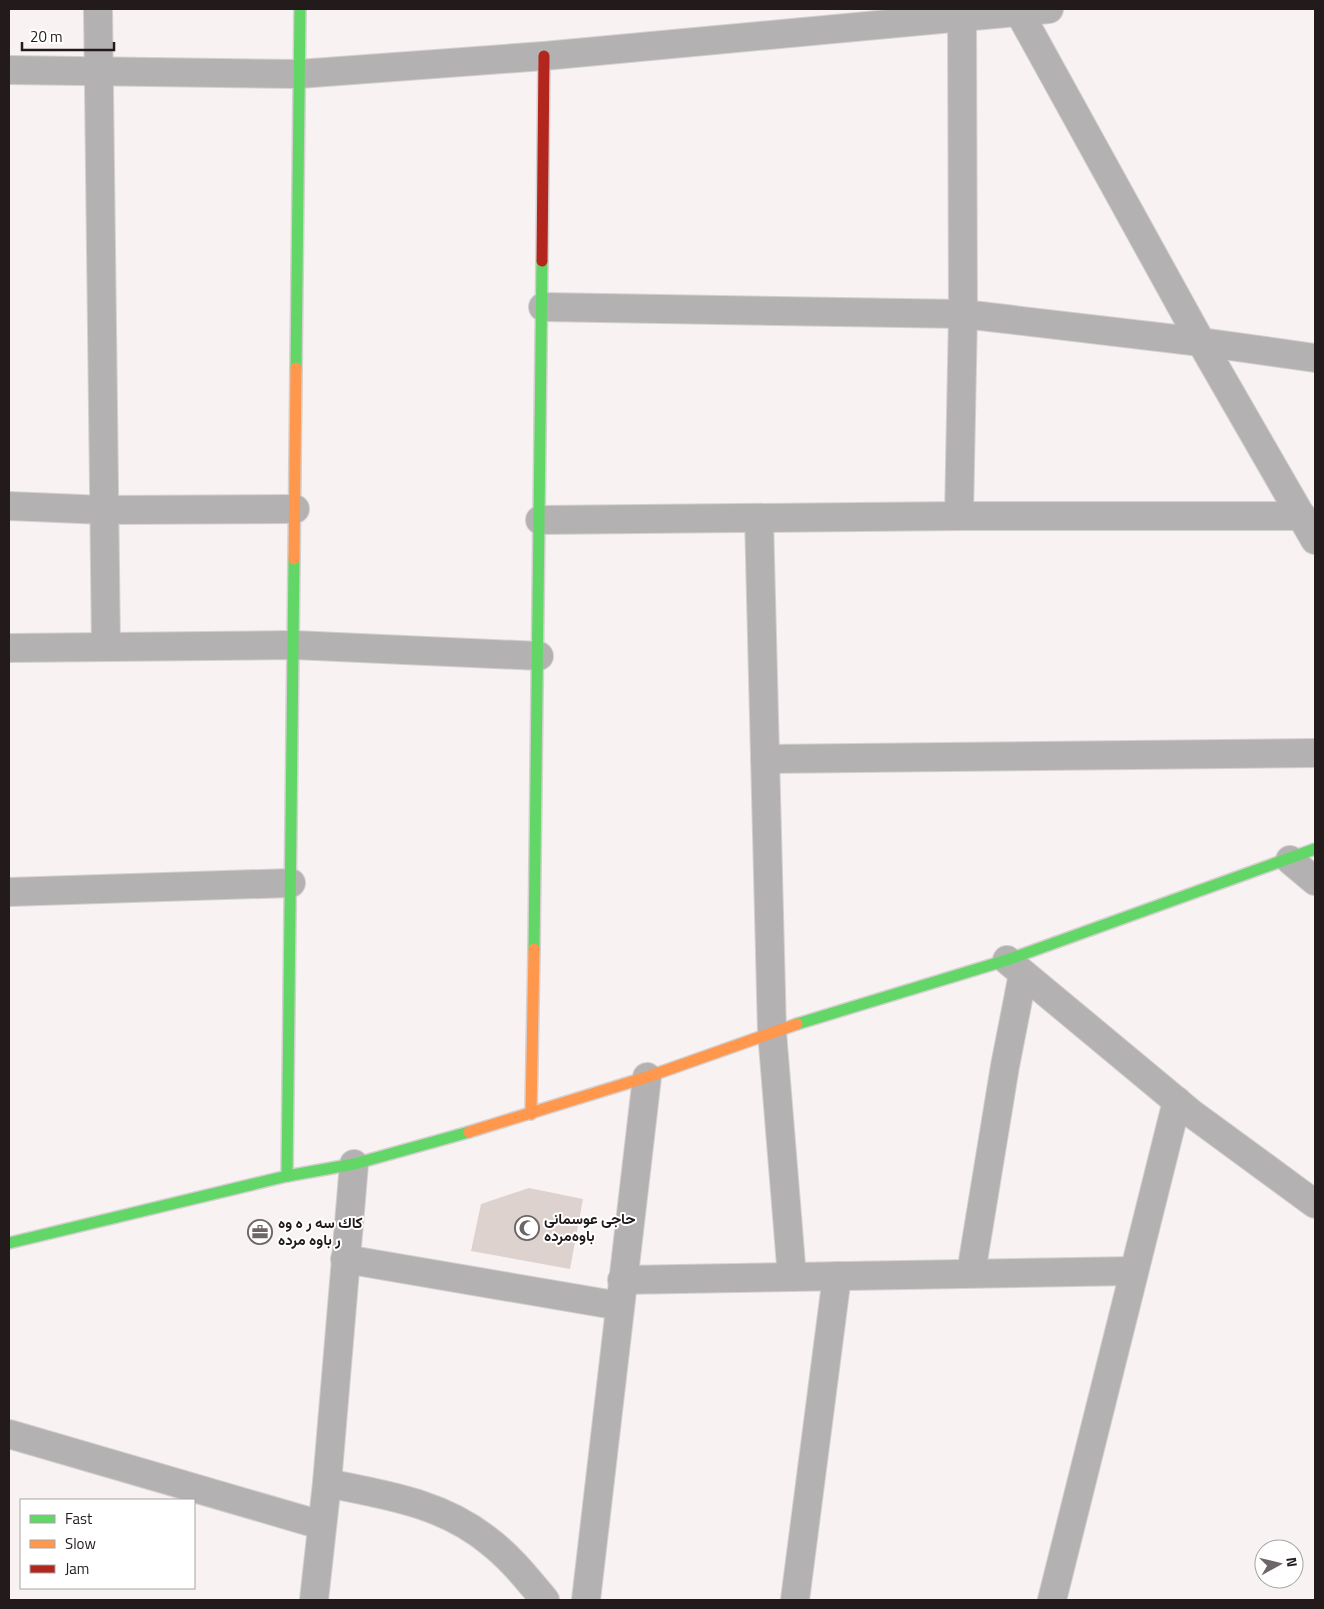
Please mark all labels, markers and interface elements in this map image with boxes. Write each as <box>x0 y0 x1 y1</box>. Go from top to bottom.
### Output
scale bar <box>22 20 115 52</box>
text: 20 m <box>30 25 63 48</box>
place label: حاجی عوسمانی باوەمردە <box>544 1207 635 1247</box>
place label: كاك سه ر ه وه ر باوه مرده <box>278 1211 363 1251</box>
mosque icon: حاجی عوسمانی باوەمردە <box>514 1215 540 1241</box>
office icon: كاك سه ر ه وه ر باوه مرده <box>247 1219 273 1245</box>
legend <box>20 1499 195 1589</box>
text: Fast <box>65 1507 93 1530</box>
text: Slow <box>65 1532 96 1555</box>
north arrow <box>1254 1539 1304 1589</box>
text: N <box>1281 1556 1303 1568</box>
text: Jam <box>65 1557 89 1580</box>

